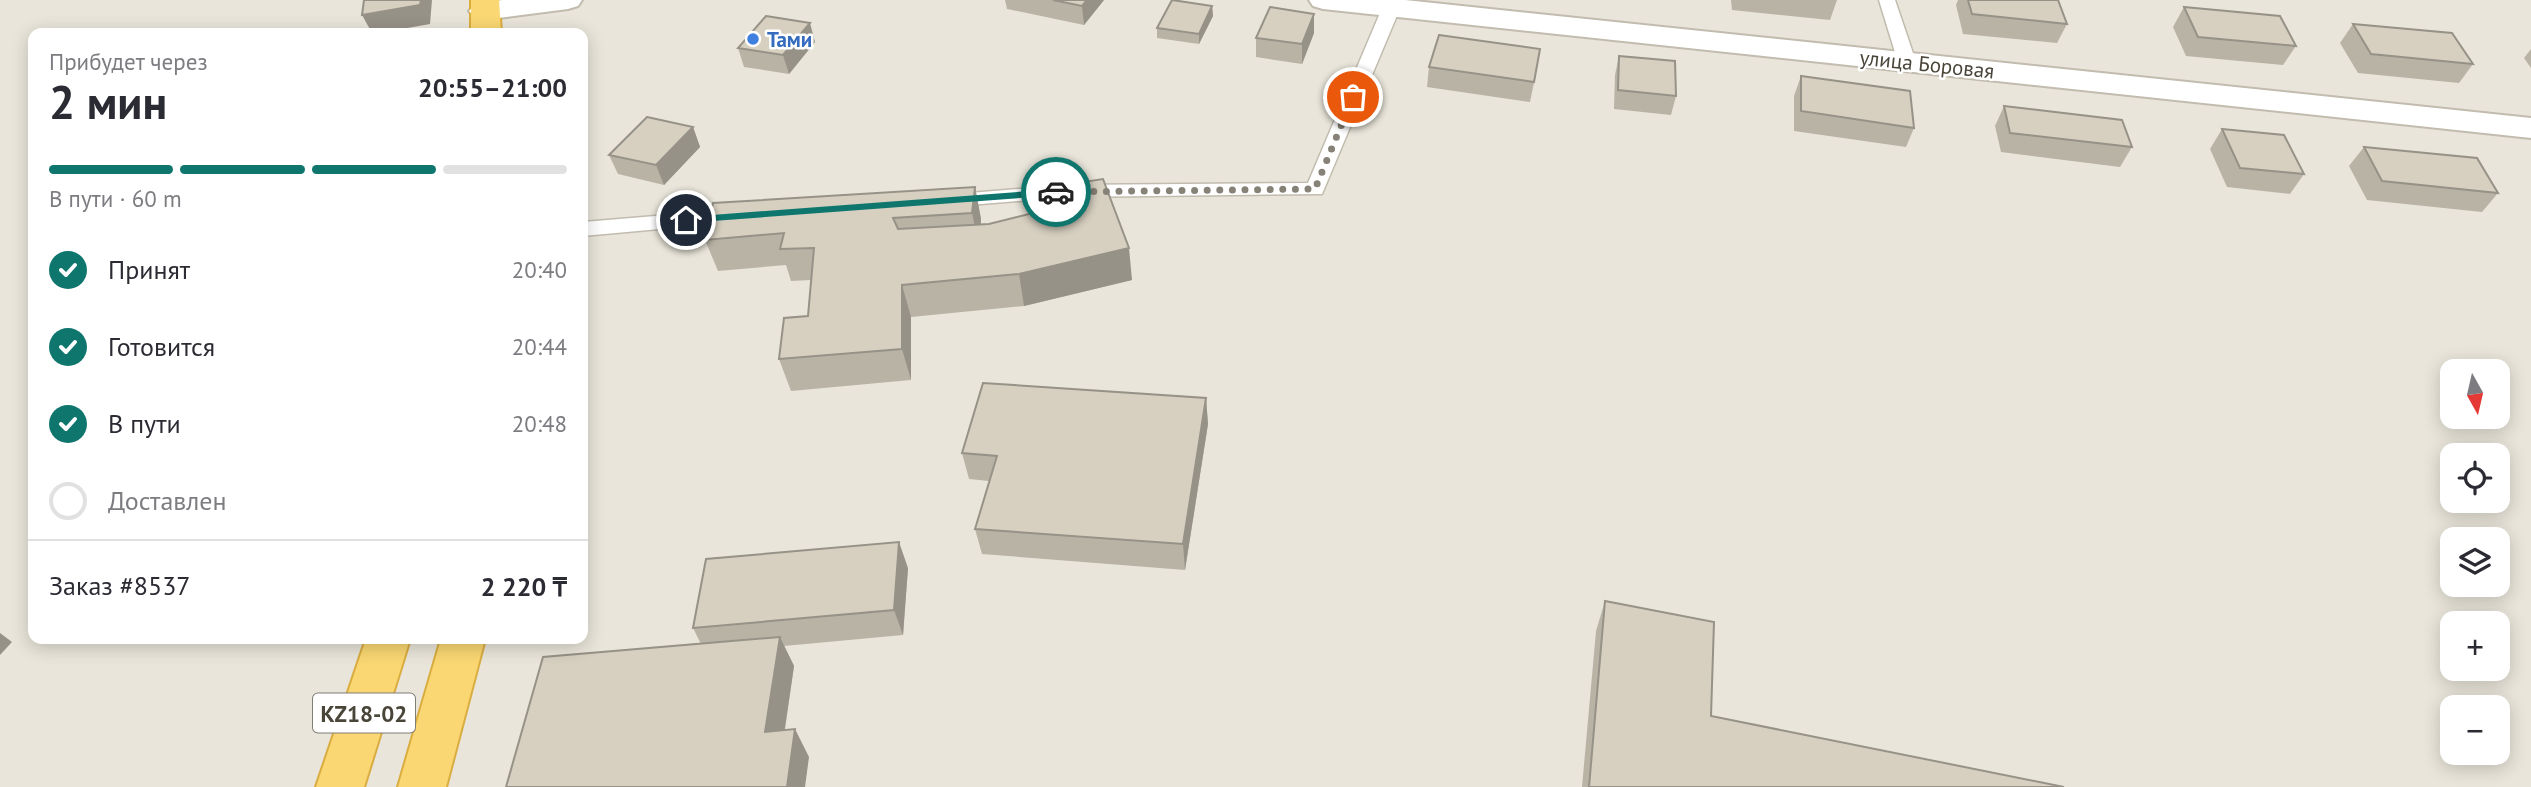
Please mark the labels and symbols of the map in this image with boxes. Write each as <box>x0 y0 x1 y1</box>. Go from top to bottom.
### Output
place label: Тами <box>767 26 812 53</box>
marker: Тами <box>745 31 761 47</box>
street label: улица Боровая <box>1858 43 1996 85</box>
pin <box>1323 67 1383 127</box>
courier <box>1021 157 1091 227</box>
pin <box>656 190 716 250</box>
north arrow <box>2440 359 2510 429</box>
road number: KZ18-02 <box>313 694 415 733</box>

